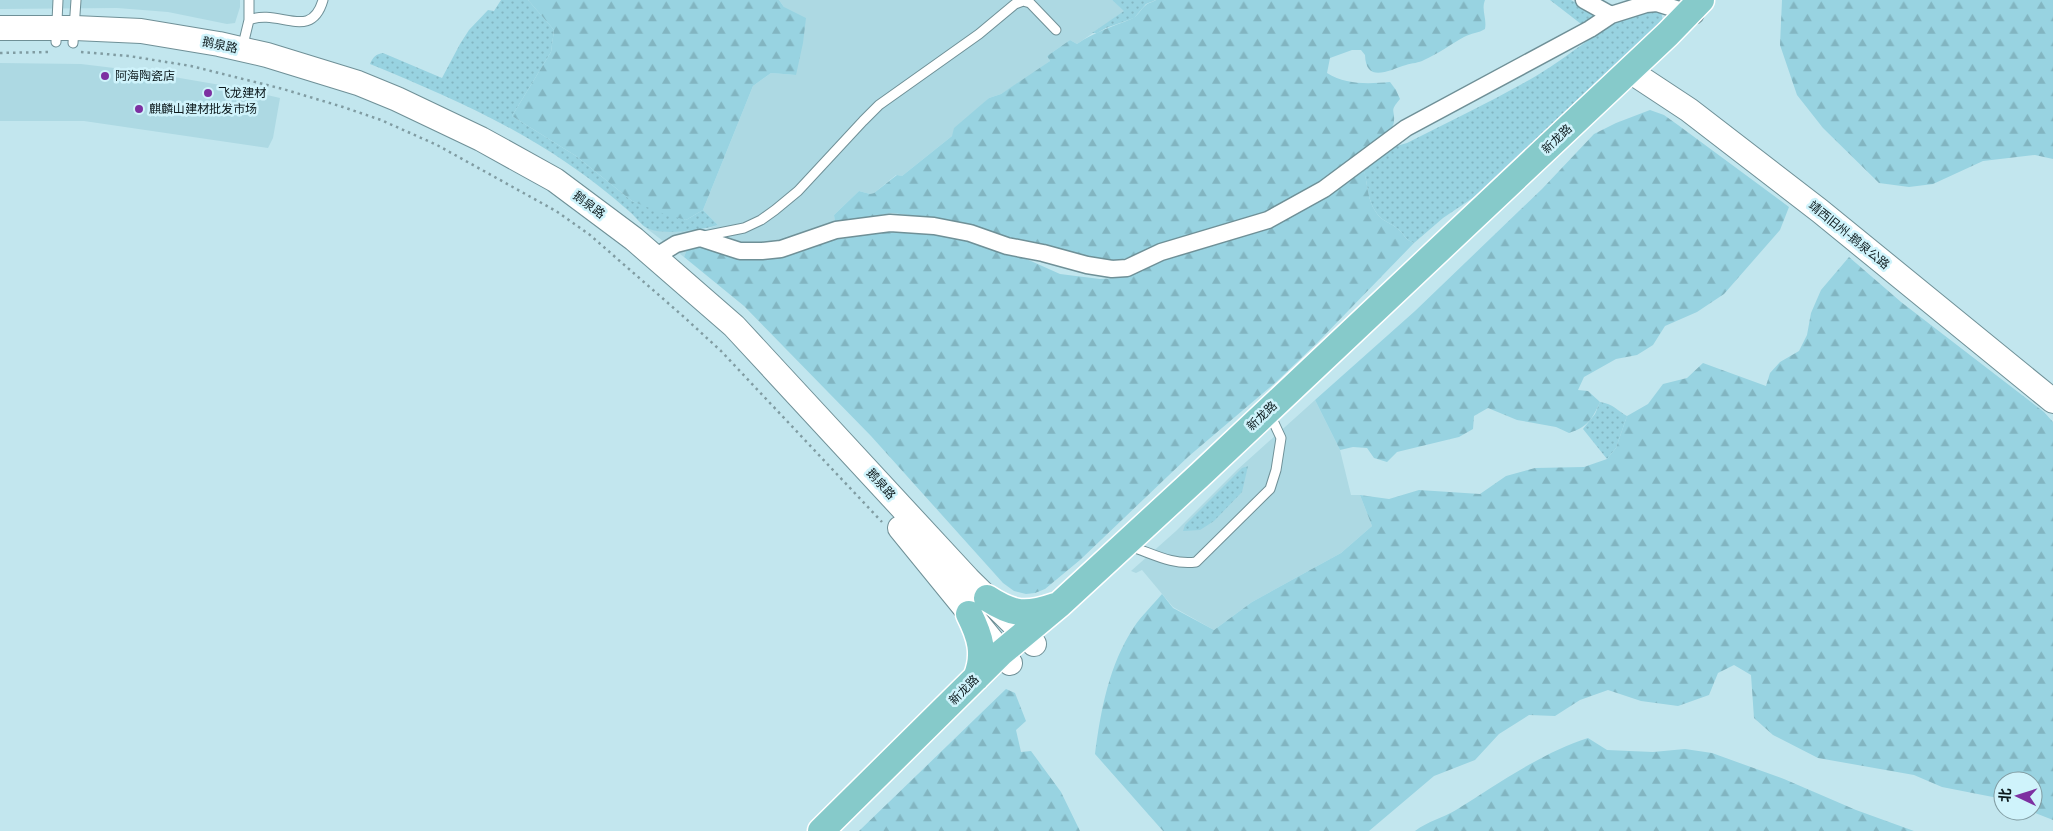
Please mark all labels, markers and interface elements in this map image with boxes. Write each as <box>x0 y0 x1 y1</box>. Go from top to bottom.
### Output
street label: 鹅泉路 <box>201 34 239 56</box>
place label: 阿海陶瓷店 <box>115 69 175 83</box>
marker: 阿海陶瓷店 <box>99 70 111 82</box>
place label: 飞龙建材 <box>218 86 266 100</box>
marker: 飞龙建材 <box>202 87 214 99</box>
place label: 麒麟山建材批发市场 <box>149 102 257 116</box>
marker: 麒麟山建材批发市场 <box>133 103 145 115</box>
street label: 新龙路 <box>1539 122 1575 156</box>
street label: 鹅泉路 <box>570 189 608 221</box>
street label: 靖西旧州-鹅泉公路 <box>1806 198 1892 272</box>
street label: 新龙路 <box>1244 399 1280 433</box>
street label: 鹅泉路 <box>864 466 898 502</box>
street label: 新龙路 <box>946 672 982 708</box>
north arrow <box>1993 771 2043 821</box>
text: 北 <box>1997 788 2014 803</box>

